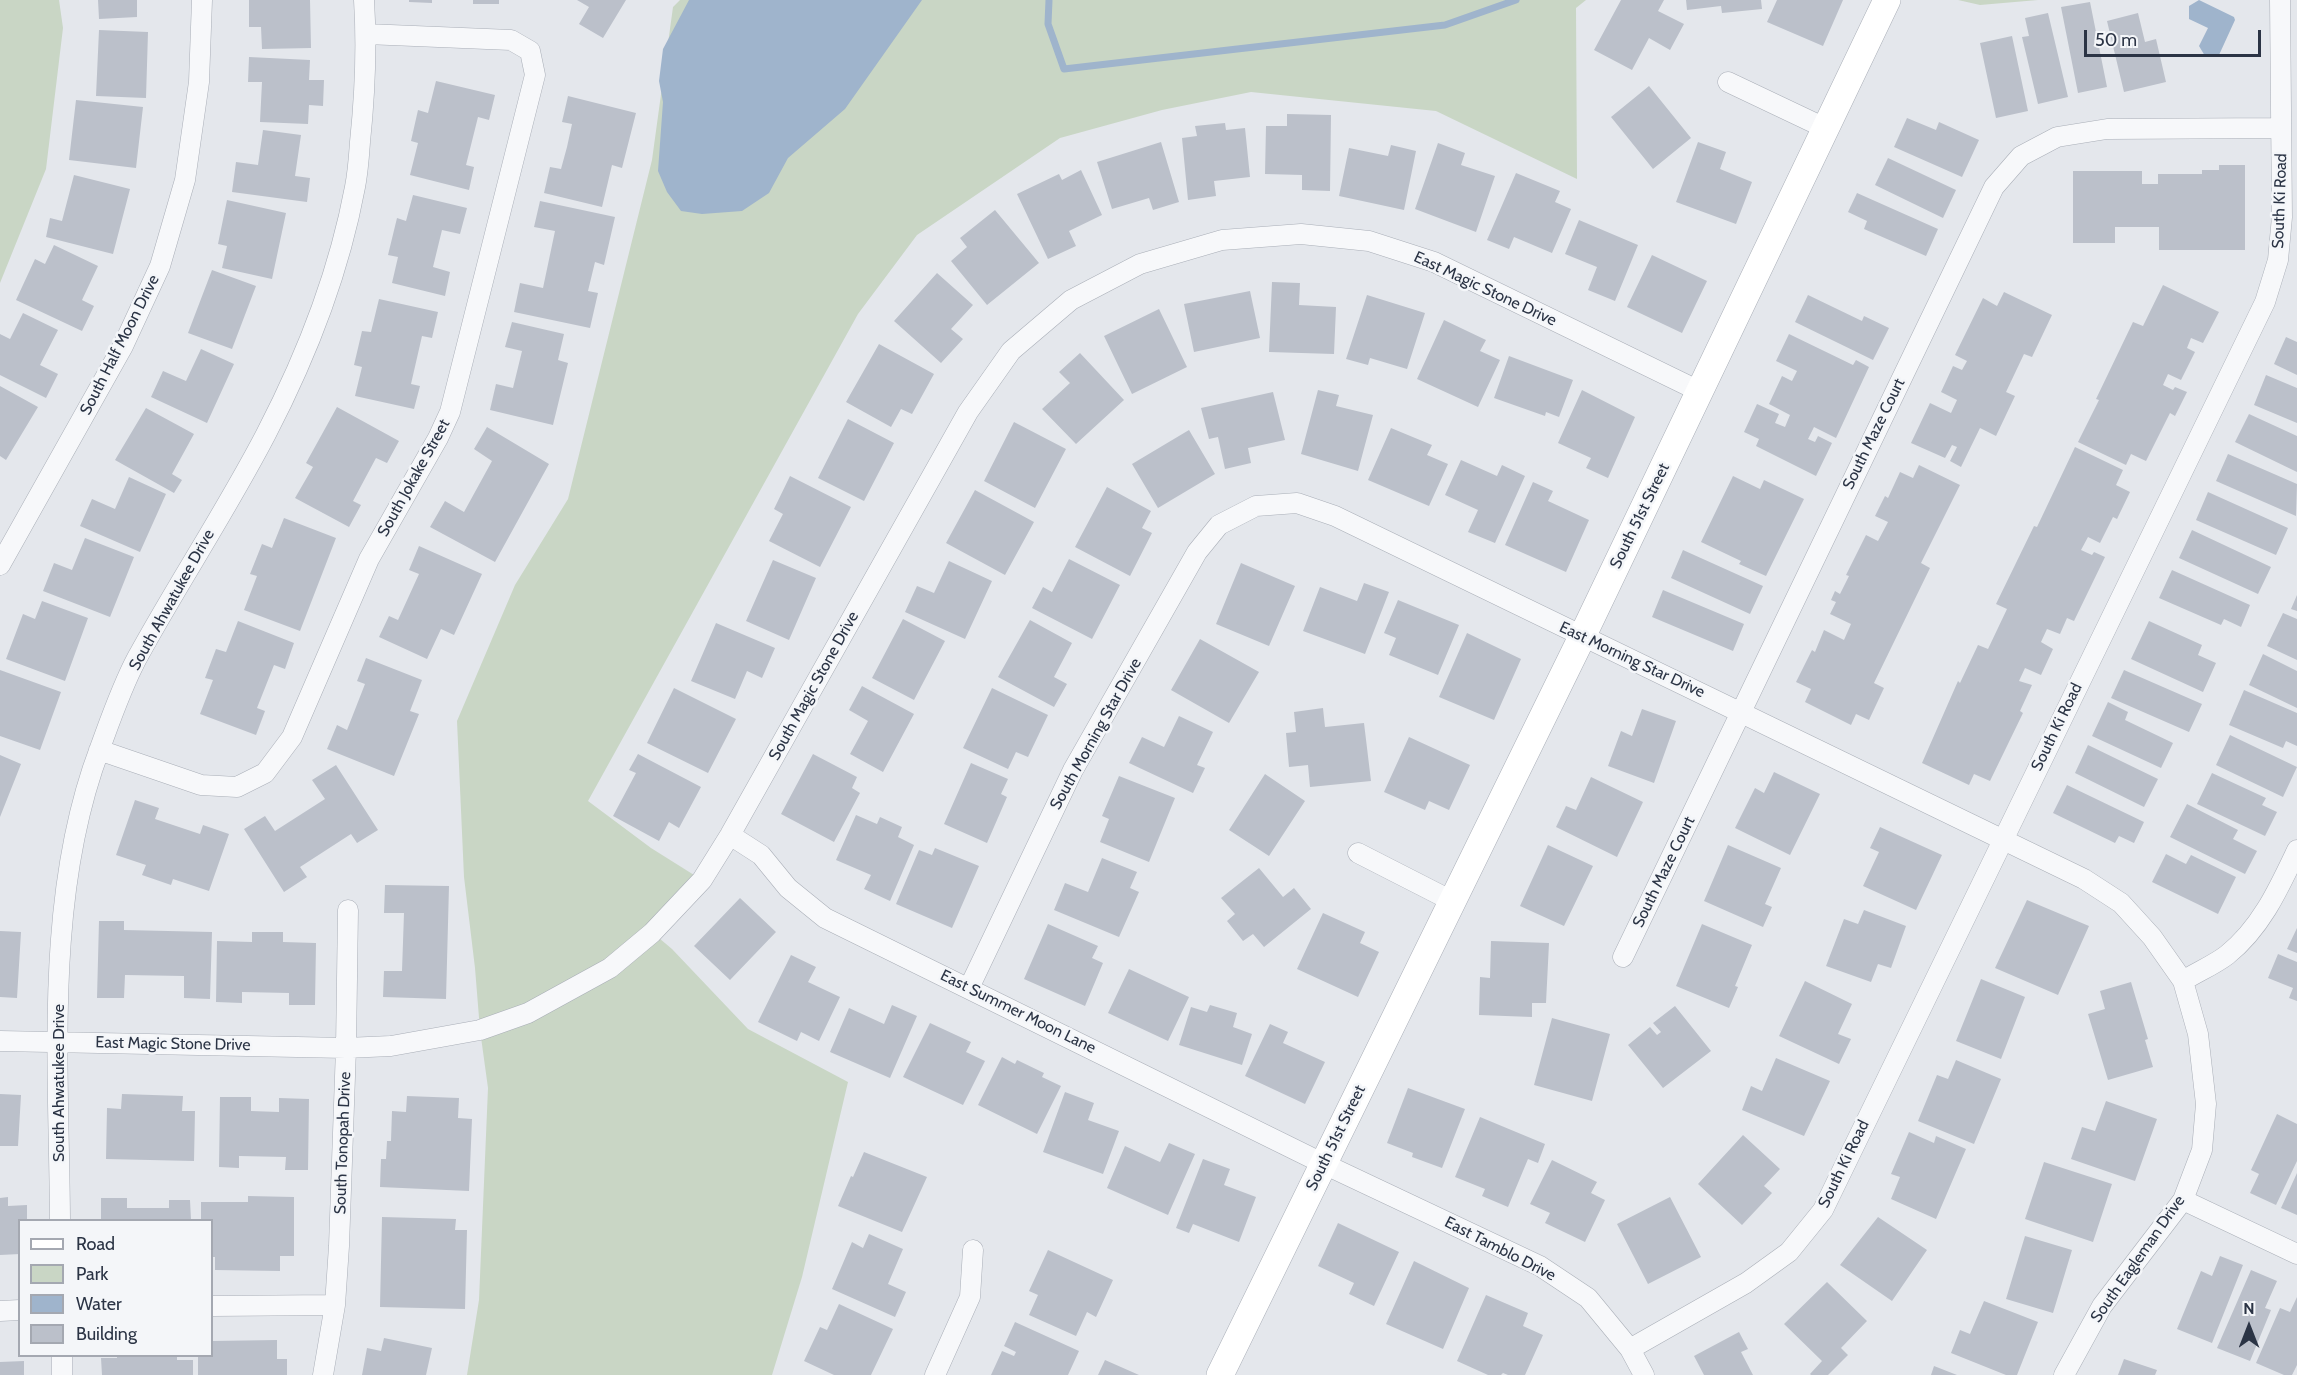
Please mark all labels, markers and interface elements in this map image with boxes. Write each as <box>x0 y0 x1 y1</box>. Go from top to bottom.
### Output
scale bar <box>2087 18 2264 56</box>
text: 50 m <box>2095 29 2137 51</box>
street label: South Ki Road <box>2269 153 2291 249</box>
street label: East Magic Stone Drive <box>1411 248 1559 330</box>
street label: South Half Moon Drive <box>76 272 164 418</box>
street label: South Maze Court <box>1839 375 1909 493</box>
street label: South Jokake Street <box>374 416 454 540</box>
street label: South 51st Street <box>1606 460 1674 572</box>
street label: South Ahwatukee Drive <box>125 526 219 674</box>
street label: South Magic Stone Drive <box>765 608 863 764</box>
street label: East Morning Star Drive <box>1556 618 1708 702</box>
street label: South Morning Star Drive <box>1046 655 1146 813</box>
street label: South Ki Road <box>2027 680 2087 774</box>
street label: South Maze Court <box>1629 813 1699 931</box>
street label: East Summer Moon Lane <box>937 966 1099 1058</box>
street label: South Ahwatukee Drive <box>49 1004 69 1162</box>
street label: East Magic Stone Drive <box>95 1033 251 1055</box>
street label: South Tonopah Drive <box>331 1071 355 1215</box>
street label: South 51st Street <box>1302 1082 1370 1194</box>
street label: South Ki Road <box>1814 1117 1874 1211</box>
street label: South Eagleman Drive <box>2087 1192 2189 1326</box>
street label: East Tamblo Drive <box>1441 1213 1559 1285</box>
legend <box>18 1219 213 1357</box>
text: Road <box>76 1233 115 1255</box>
text: Park <box>76 1263 108 1285</box>
text: Water <box>76 1293 122 1315</box>
north arrow <box>2219 1297 2279 1357</box>
text: N <box>2243 1299 2255 1318</box>
text: Building <box>76 1323 137 1345</box>

